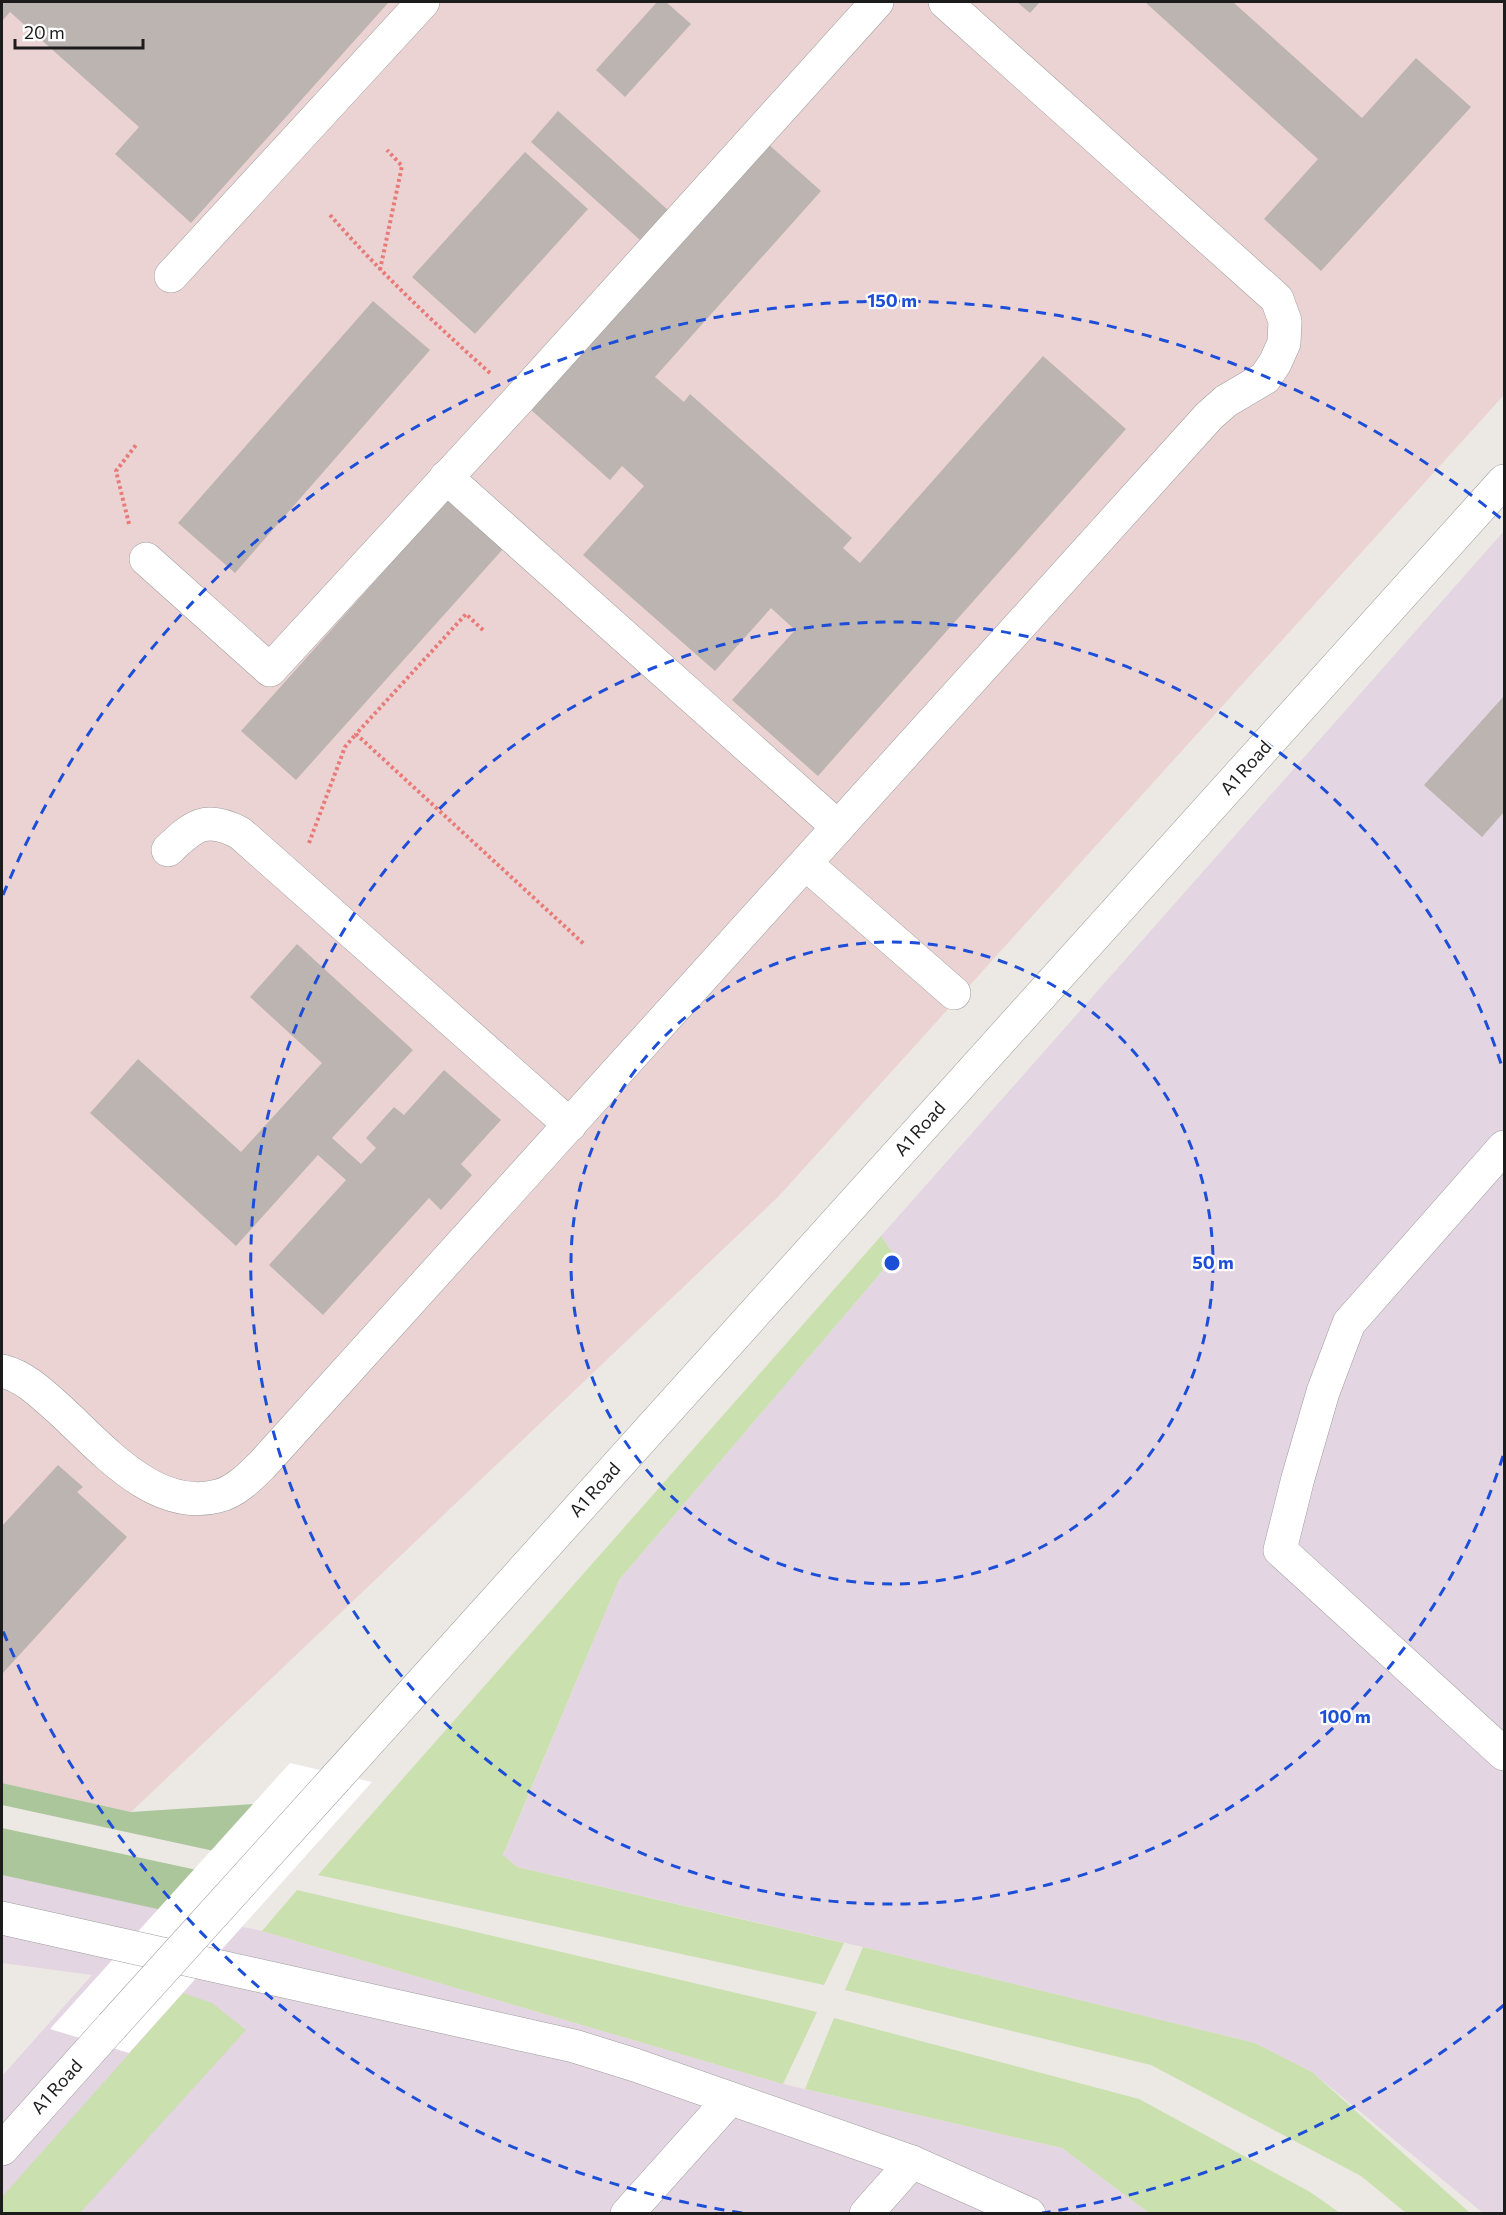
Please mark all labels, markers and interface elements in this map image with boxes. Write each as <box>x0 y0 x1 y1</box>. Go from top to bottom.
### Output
scale bar <box>15 12 142 50</box>
text: 20 m <box>24 21 65 43</box>
text: 150 m <box>867 289 917 311</box>
street label: A1 Road <box>1215 736 1275 799</box>
street label: A1 Road <box>889 1097 949 1160</box>
text: 50 m <box>1192 1251 1234 1273</box>
centre of rings <box>882 1253 902 1273</box>
street label: A1 Road <box>564 1458 624 1521</box>
text: 100 m <box>1319 1705 1371 1727</box>
street label: A1 Road <box>26 2055 86 2118</box>

